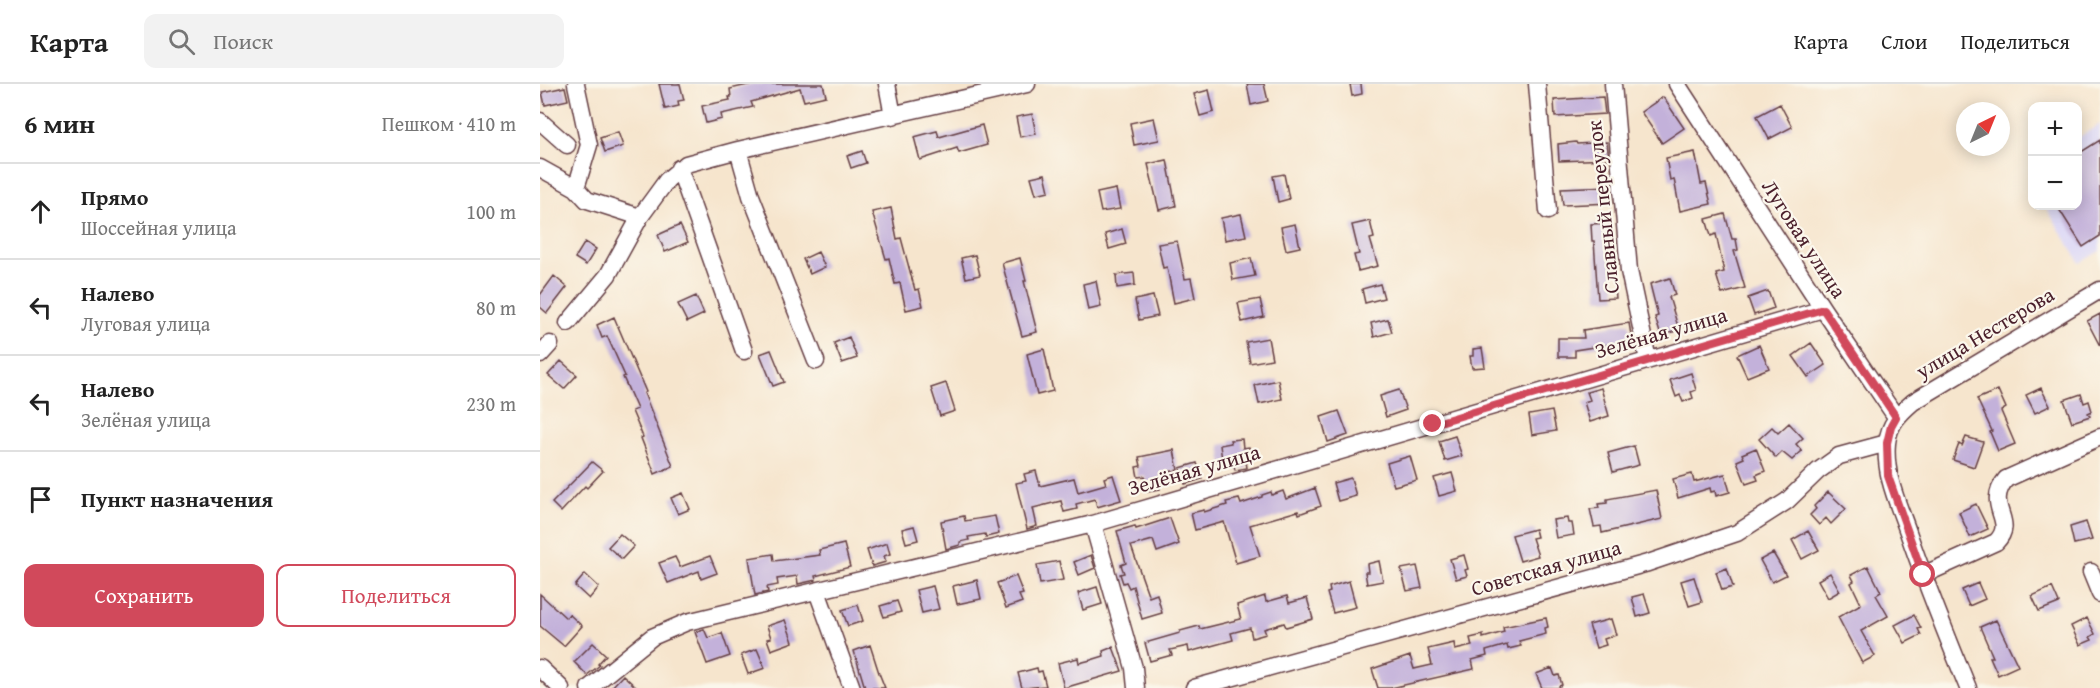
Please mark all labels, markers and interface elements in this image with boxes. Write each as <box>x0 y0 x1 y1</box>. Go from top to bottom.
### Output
search box <box>144 14 564 68</box>
text: Карта <box>30 21 108 62</box>
icon: search <box>165 25 198 58</box>
text: Поиск <box>213 25 273 57</box>
text: Карта <box>1794 26 1848 57</box>
text: Слои <box>1881 26 1927 57</box>
text: Поделиться <box>1960 26 2070 57</box>
north arrow <box>1956 102 2010 156</box>
map controls <box>2028 102 2082 210</box>
button: + <box>2028 102 2082 156</box>
text: 6 мин <box>24 104 95 143</box>
text: Пешком · 410 m <box>382 109 516 138</box>
street label: Славный переулок <box>1578 119 1627 295</box>
button: − <box>2028 156 2082 210</box>
street label: Луговая улица <box>1754 173 1854 304</box>
text: Прямо <box>81 181 148 213</box>
icon: ahead <box>24 195 57 228</box>
text: 100 m <box>466 197 516 226</box>
text: Шоссейная улица <box>81 213 237 242</box>
text: Налево <box>81 277 154 309</box>
street label: улица Нестерова <box>1909 279 2060 387</box>
icon: left <box>24 291 57 324</box>
text: 80 m <box>476 293 516 322</box>
street label: Зелёная улица <box>1591 299 1731 366</box>
text: Луговая улица <box>81 309 210 338</box>
text: Налево <box>81 373 154 405</box>
icon: left <box>24 387 57 420</box>
text: 230 m <box>466 389 516 418</box>
text: Зелёная улица <box>81 405 211 434</box>
route end <box>1419 410 1445 436</box>
street label: Зелёная улица <box>1124 436 1264 503</box>
icon: arrive <box>24 483 57 516</box>
text: Пункт назначения <box>81 483 273 515</box>
street label: Советская улица <box>1467 531 1624 604</box>
route start <box>1909 561 1935 587</box>
button: Сохранить <box>24 564 264 627</box>
button: Поделиться <box>276 564 516 627</box>

